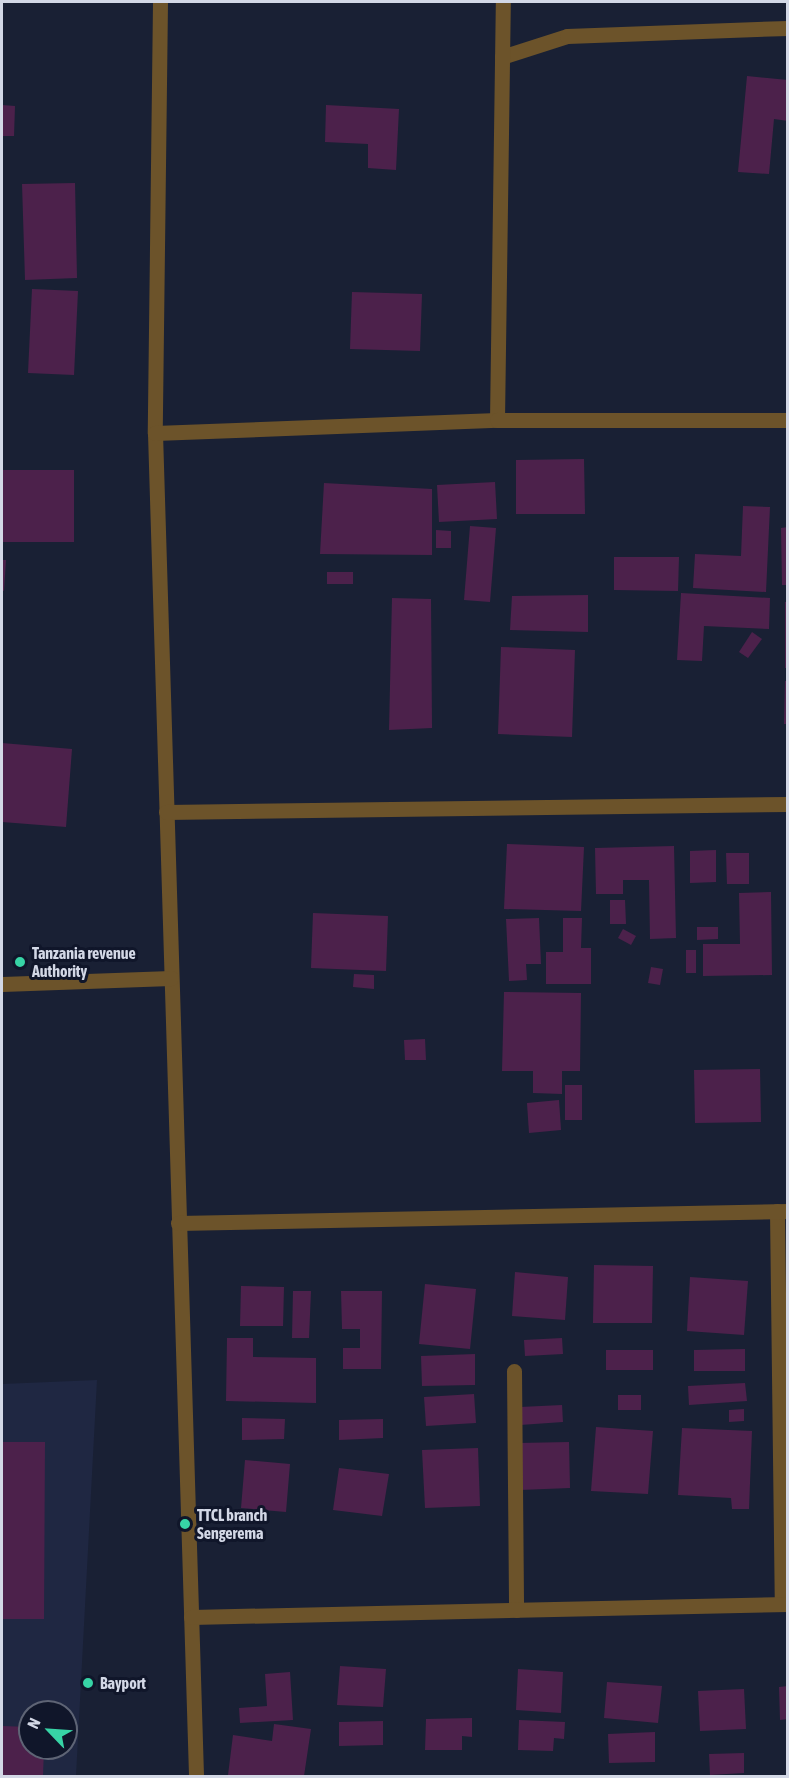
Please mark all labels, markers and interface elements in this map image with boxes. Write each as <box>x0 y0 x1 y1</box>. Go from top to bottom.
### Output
place label: Tanzania revenue Authority <box>32 943 136 981</box>
marker: Tanzania revenue Authority <box>13 955 27 969</box>
place label: TTCL branch Sengerema <box>197 1505 267 1543</box>
marker: TTCL branch Sengerema <box>178 1517 192 1531</box>
place label: Bayport <box>100 1673 146 1693</box>
marker: Bayport <box>81 1676 95 1690</box>
north arrow <box>18 1700 78 1760</box>
text: N <box>23 1715 44 1731</box>

